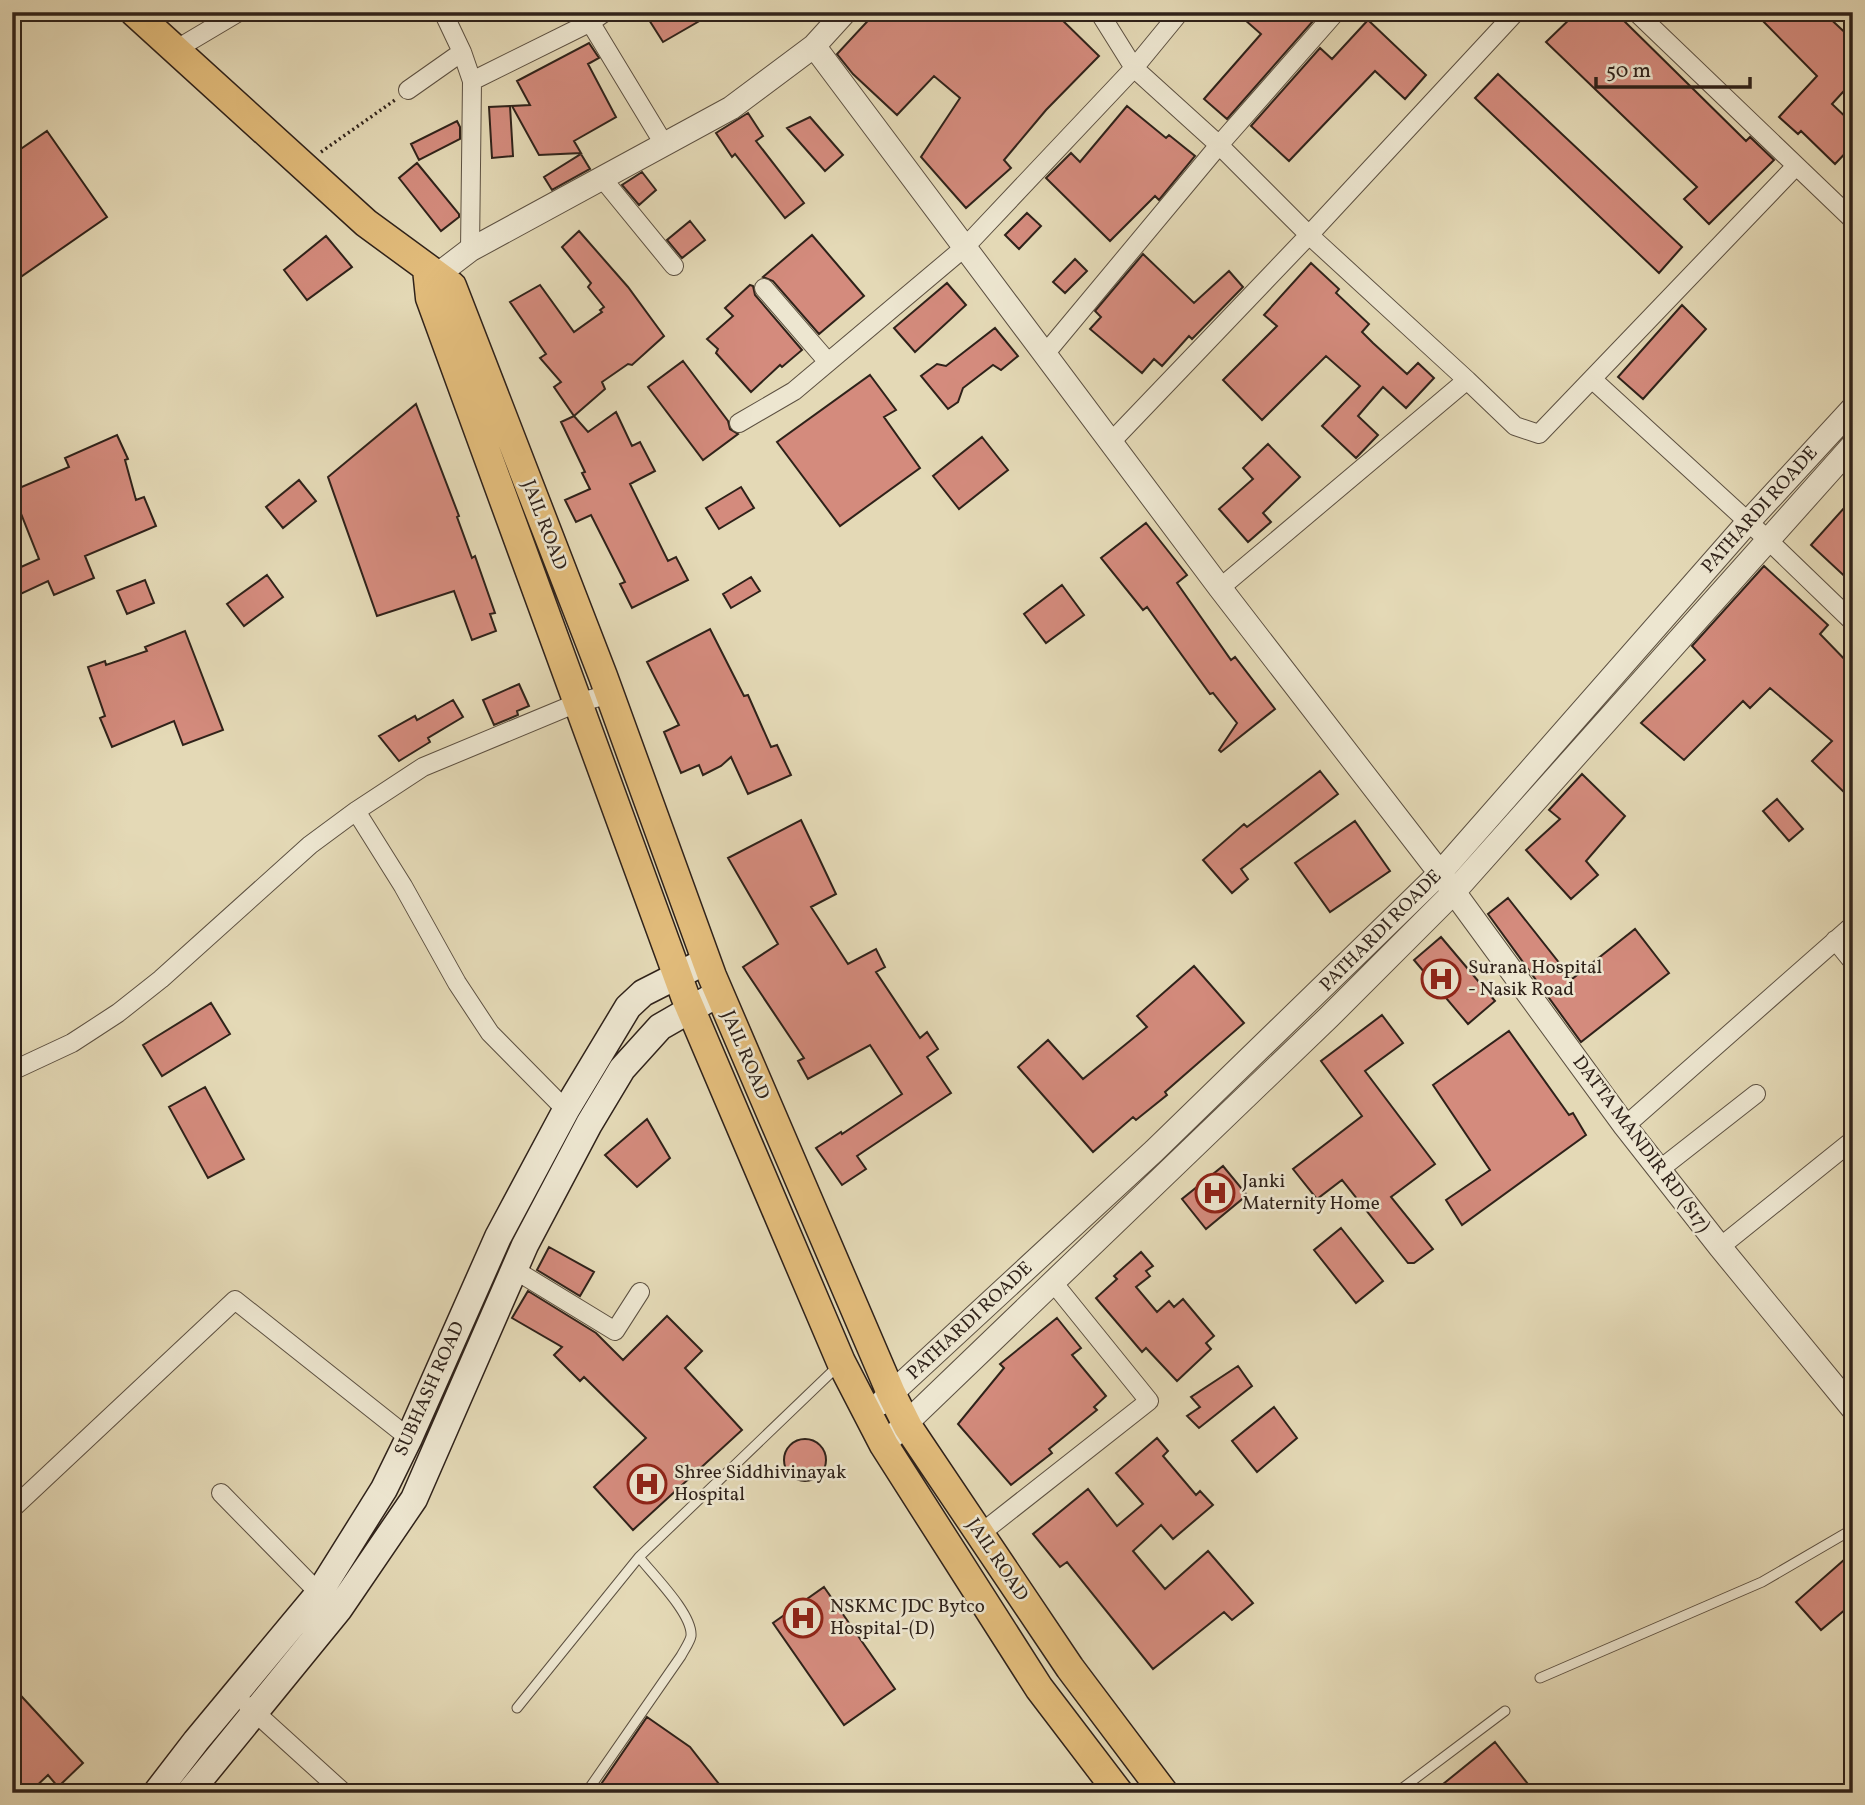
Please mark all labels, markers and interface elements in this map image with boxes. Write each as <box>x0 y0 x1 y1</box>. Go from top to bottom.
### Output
scale bar <box>1596 46 1750 90</box>
text: 50 m <box>1606 57 1651 86</box>
street label: PATHARDI ROADE <box>1696 441 1824 579</box>
street label: JAIL ROAD <box>515 476 573 574</box>
street label: PATHARDI ROADE <box>1314 864 1448 998</box>
place label: Surana Hospital - Nasik Road <box>1468 955 1603 1003</box>
hospital icon: Surana Hospital - Nasik Road <box>1420 958 1462 1000</box>
street label: JAIL ROAD <box>715 1006 775 1104</box>
street label: DATTA MANDIR RD (S17) <box>1566 1050 1716 1238</box>
place label: Janki Maternity Home <box>1242 1169 1380 1217</box>
hospital icon: Janki Maternity Home <box>1194 1172 1236 1214</box>
street label: PATHARDI ROADE <box>902 1256 1038 1386</box>
street label: SUBHASH ROAD <box>389 1317 471 1461</box>
place label: Shree Siddhivinayak Hospital <box>674 1460 846 1508</box>
hospital icon: Shree Siddhivinayak Hospital <box>626 1463 668 1505</box>
street label: JAIL ROAD <box>960 1514 1034 1607</box>
place label: NSKMC JDC Bytco Hospital-(D) <box>830 1594 985 1642</box>
hospital icon: NSKMC JDC Bytco Hospital-(D) <box>782 1597 824 1639</box>

